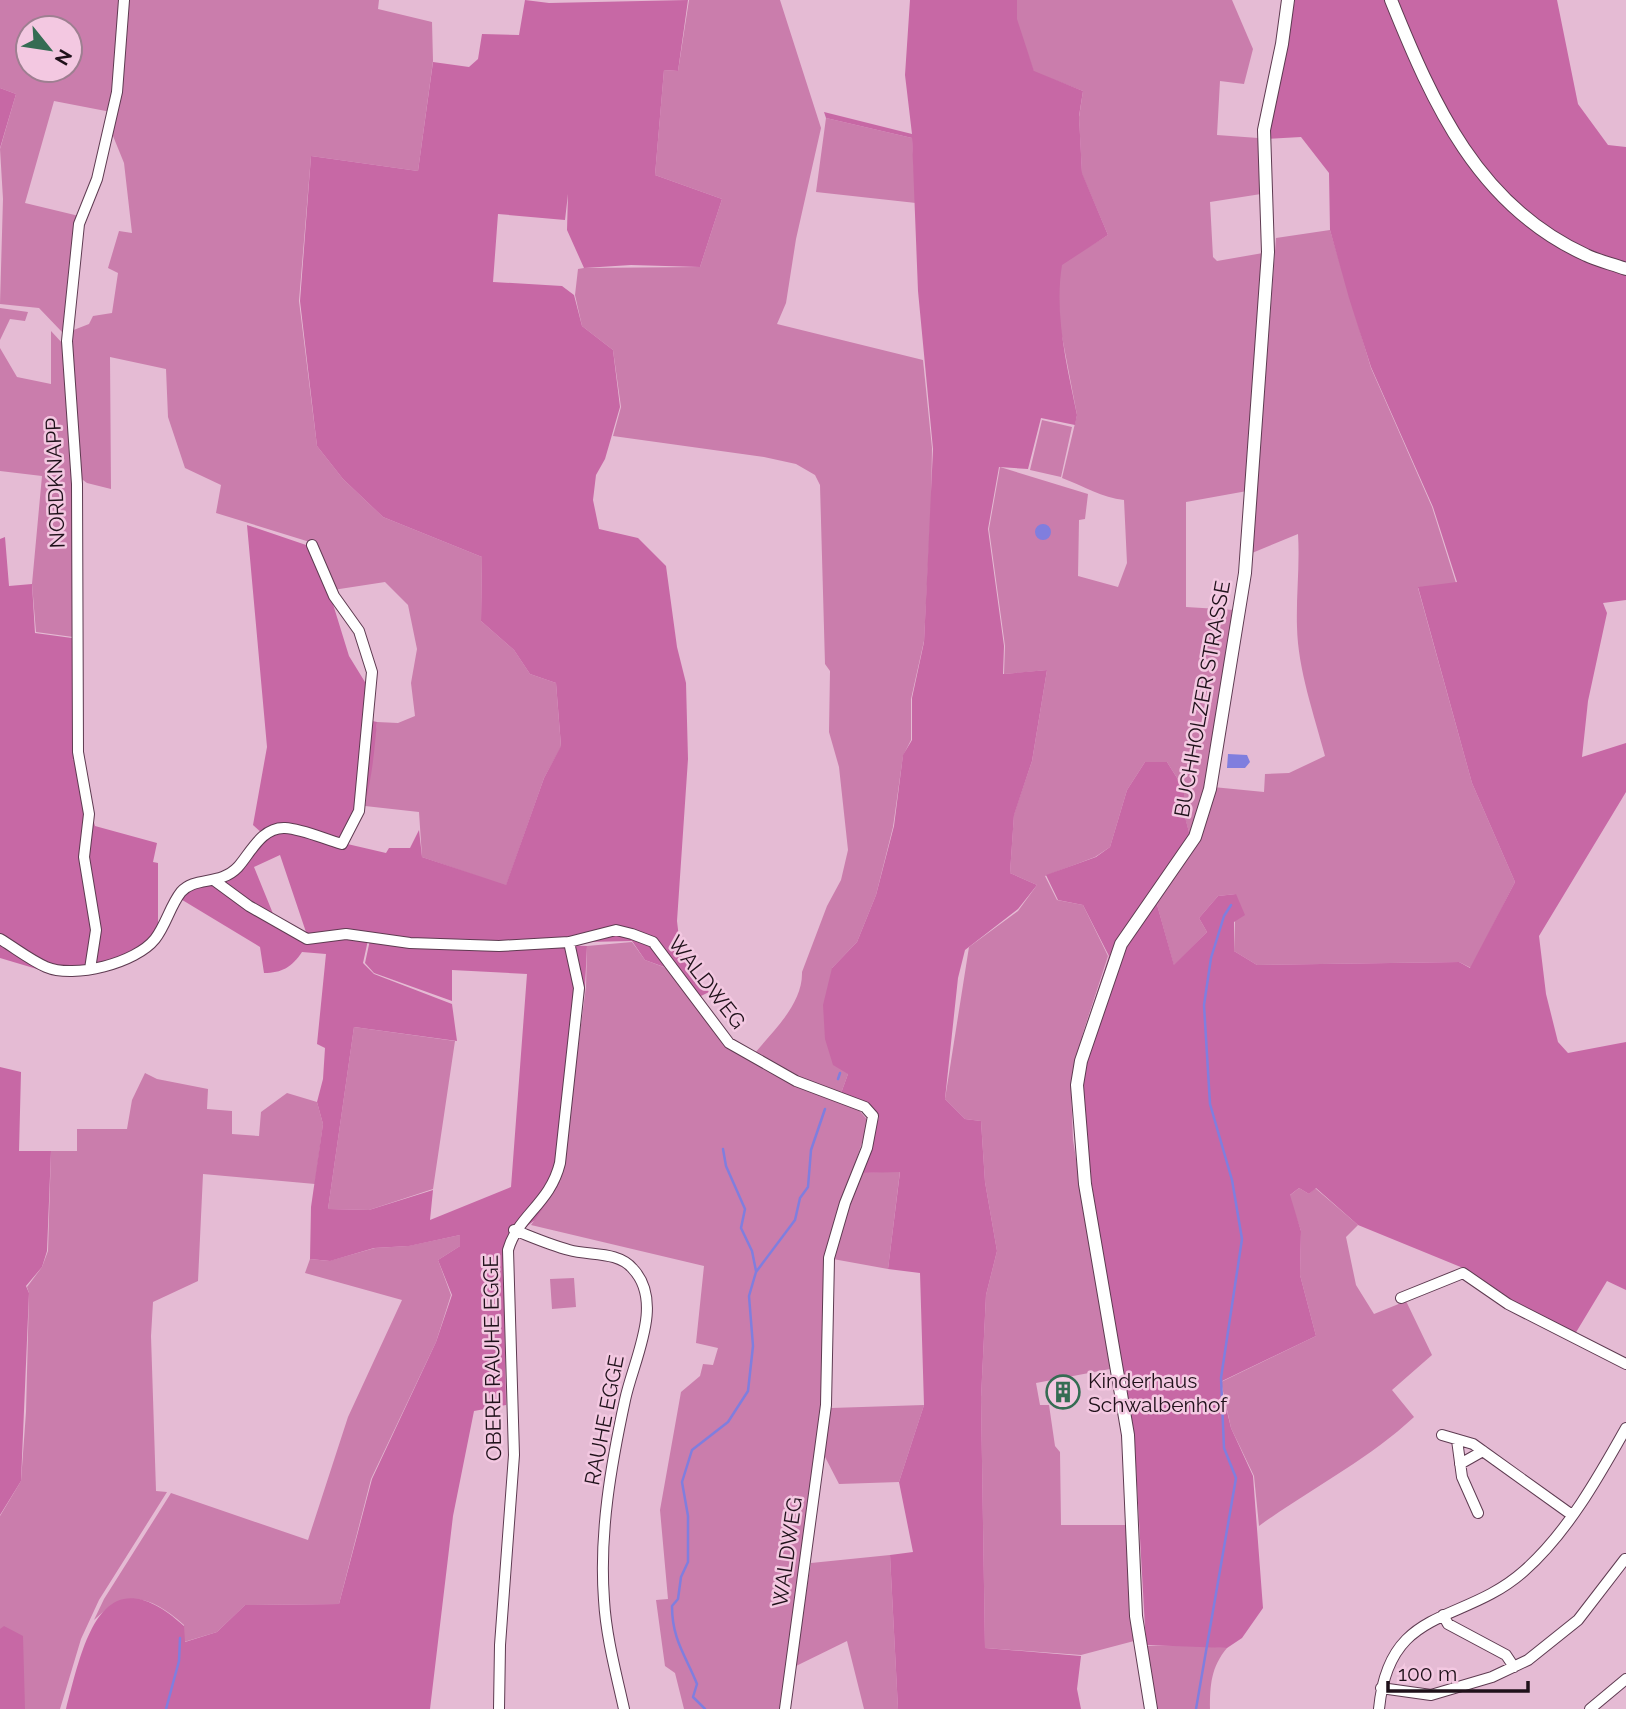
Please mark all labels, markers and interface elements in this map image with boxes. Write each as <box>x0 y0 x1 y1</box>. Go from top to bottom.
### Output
north arrow <box>14 14 84 84</box>
text: N <box>51 46 77 69</box>
street label: NORDKNAPP <box>40 417 70 549</box>
street label: BUCHHOLZER STRASSE <box>1169 579 1235 819</box>
street label: WALDWEG <box>663 931 751 1033</box>
street label: OBERE RAUHE EGGE <box>478 1255 506 1461</box>
street label: RAUHE EGGE <box>579 1353 629 1487</box>
place label: Kinderhaus Schwalbenhof <box>1088 1368 1228 1417</box>
building icon: Kinderhaus Schwalbenhof <box>1044 1373 1082 1411</box>
street label: WALDWEG <box>767 1495 807 1609</box>
scale bar <box>1388 1650 1528 1694</box>
text: 100 m <box>1398 1661 1457 1686</box>

